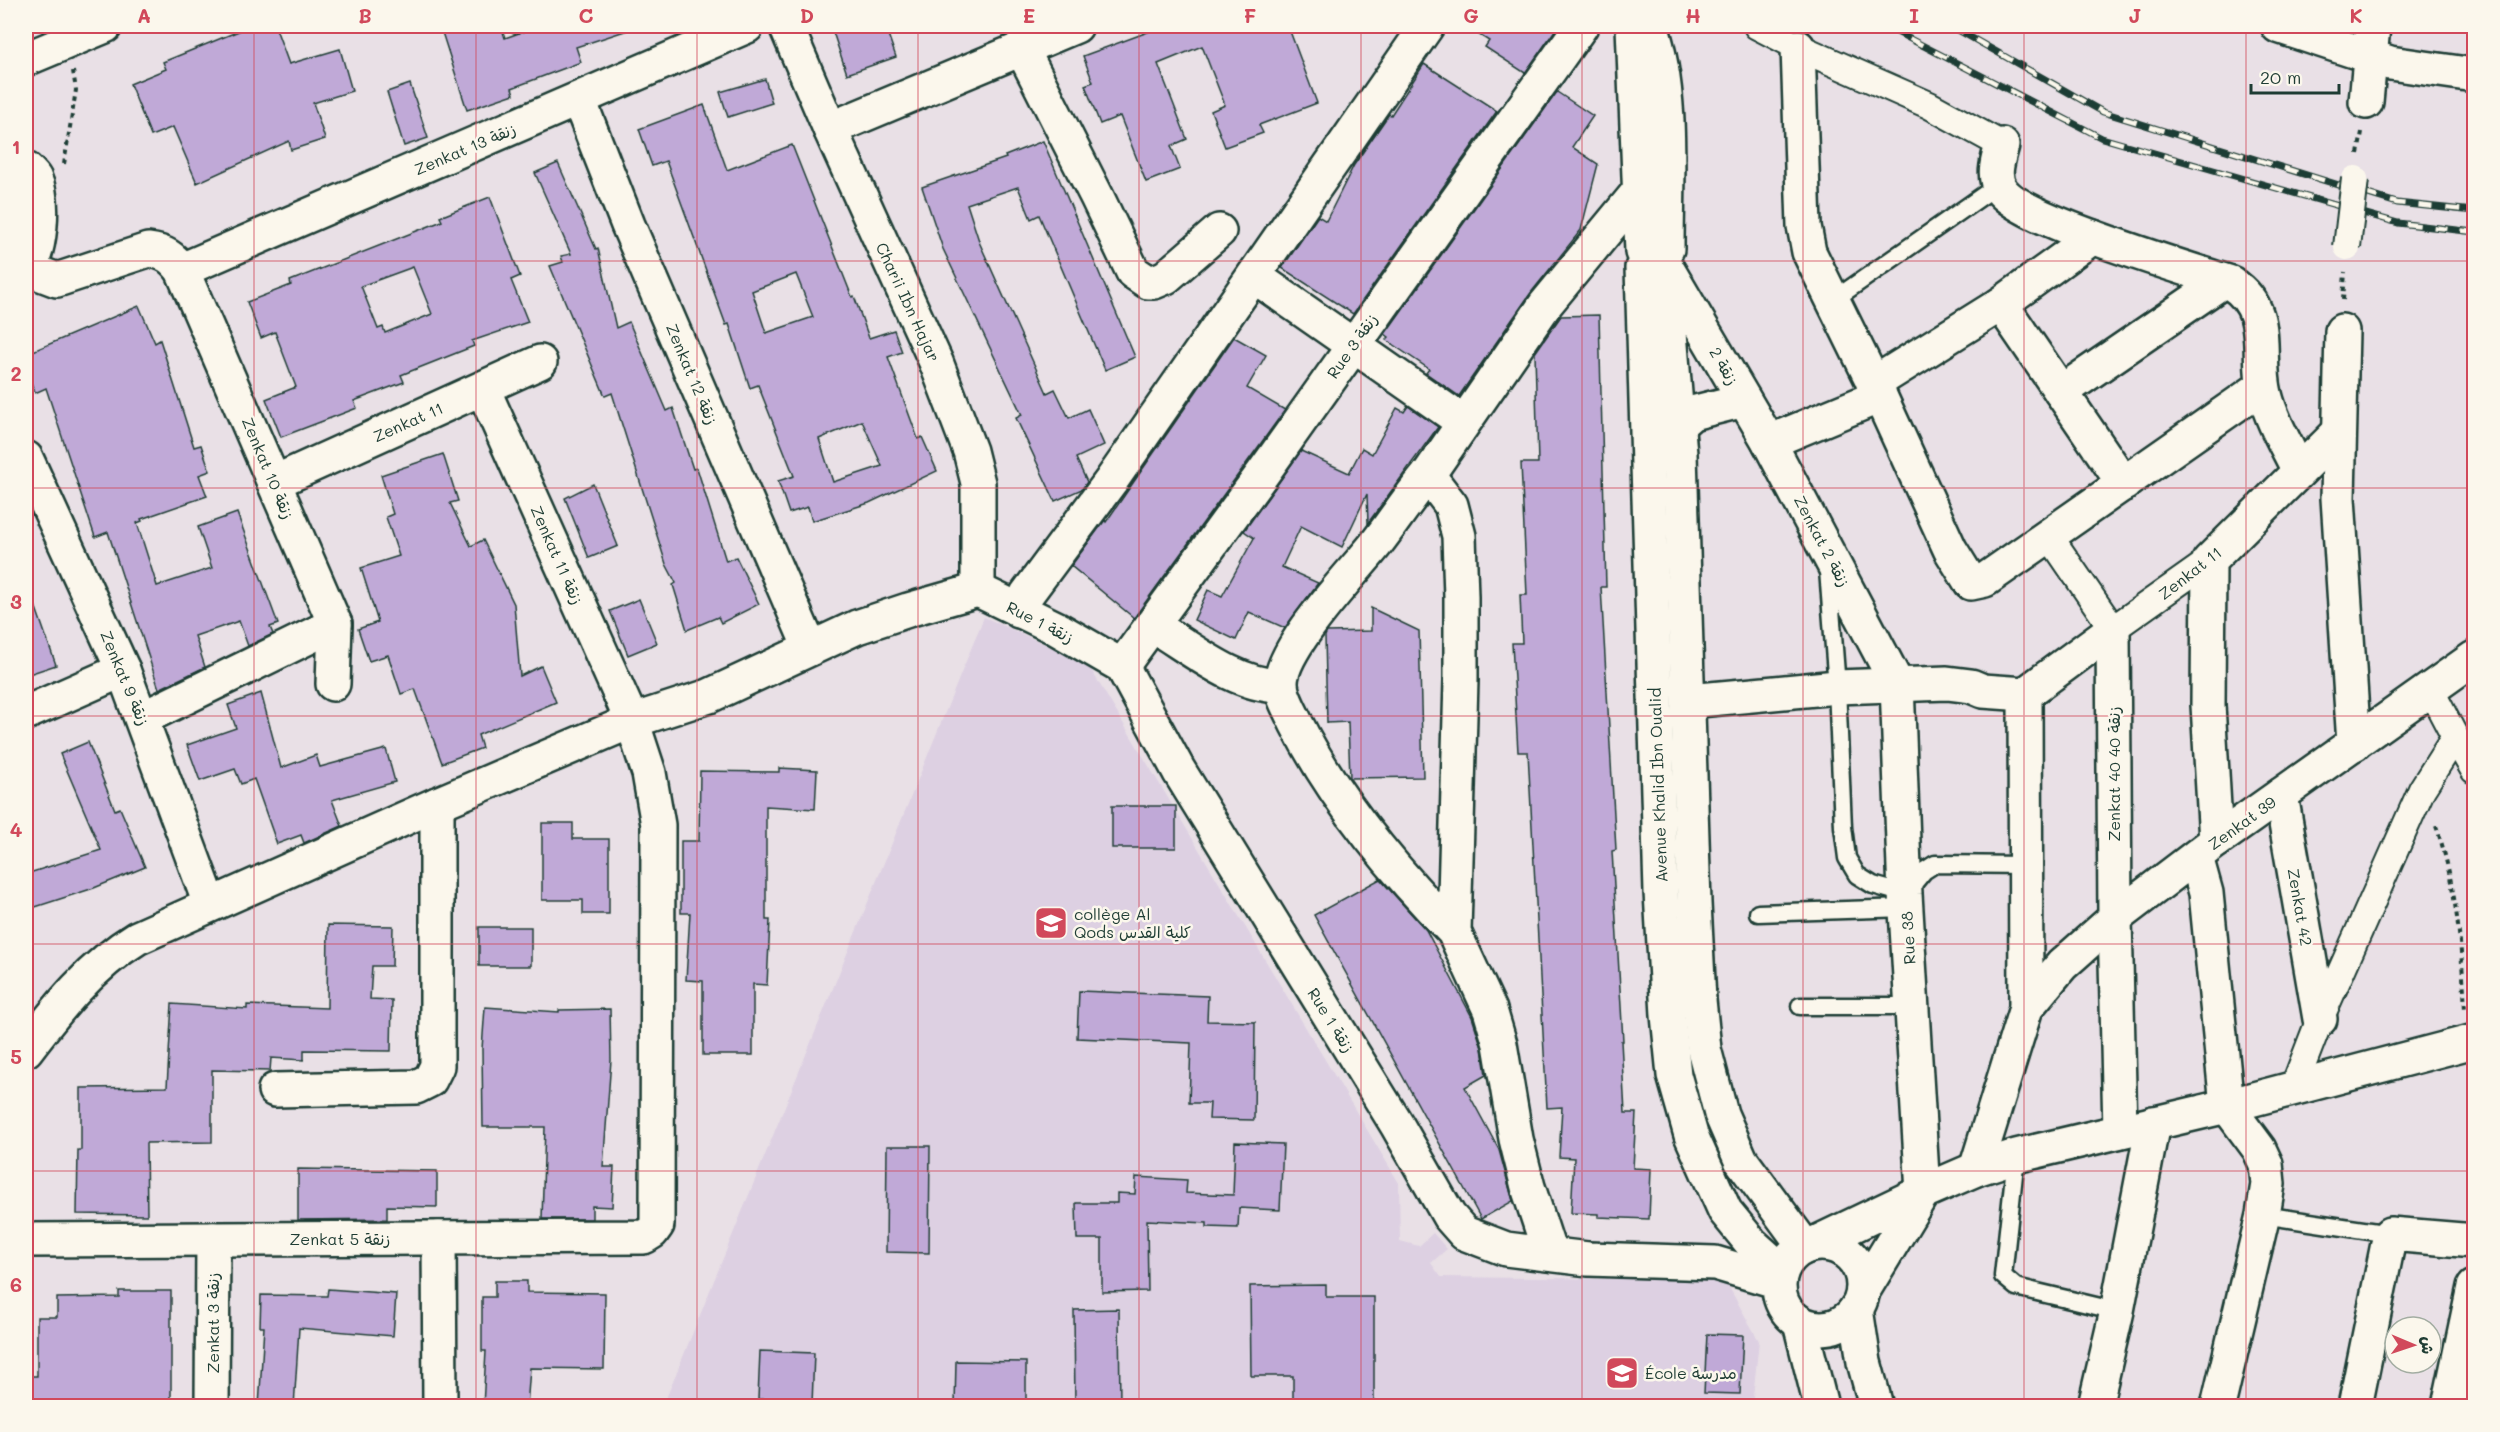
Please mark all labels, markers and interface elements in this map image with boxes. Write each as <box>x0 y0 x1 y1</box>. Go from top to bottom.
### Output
text: A <box>137 2 151 28</box>
text: B <box>358 2 372 28</box>
text: C <box>579 2 594 28</box>
text: D <box>800 2 814 28</box>
text: E <box>1023 2 1035 28</box>
text: F <box>1244 2 1257 28</box>
text: G <box>1463 2 1479 28</box>
text: H <box>1685 2 1701 28</box>
text: I <box>1909 2 1919 28</box>
text: J <box>2128 2 2142 28</box>
text: K <box>2349 2 2363 28</box>
scale bar <box>2251 57 2340 95</box>
text: 20 m <box>2260 65 2301 89</box>
street label: Zenkat 13 زنقة <box>411 118 519 179</box>
text: 1 <box>12 133 20 159</box>
street label: Charii Ibn Hajar <box>872 239 945 365</box>
street label: Rue 3 زنقة <box>1322 309 1382 382</box>
street label: Zenkat 12 زنقة <box>662 320 723 427</box>
street label: زنقة 2 <box>1705 343 1744 388</box>
text: 2 <box>10 360 22 386</box>
street label: Zenkat 11 <box>370 397 446 446</box>
street label: Zenkat 10 زنقة <box>238 414 299 522</box>
street label: Zenkat 2 زنقة <box>1790 491 1855 590</box>
street label: Zenkat 11 زنقة <box>526 502 589 607</box>
street label: Zenkat 11 <box>2154 541 2225 604</box>
text: 3 <box>10 588 22 614</box>
street label: Rue 1 زنقة <box>1003 596 1077 647</box>
street label: Zenkat 9 زنقة <box>96 627 155 728</box>
street label: Avenue Khalid Ibn Oualid <box>1644 687 1671 883</box>
street label: Zenkat 40 زنقة 40 <box>2103 706 2124 842</box>
street label: Zenkat 39 <box>2204 791 2280 854</box>
text: 4 <box>10 816 23 842</box>
street label: Zenkat 42 <box>2283 866 2318 947</box>
place label: collège Al Qods كلية القدس <box>1074 903 1191 942</box>
school or university icon: collège Al Qods كلية القدس <box>1033 905 1069 941</box>
street label: Rue 38 <box>1896 911 1919 965</box>
street label: Rue 1 زنقة <box>1303 983 1360 1056</box>
text: 5 <box>10 1043 22 1069</box>
street label: Zenkat 5 زنقة <box>290 1228 390 1249</box>
text: 6 <box>10 1271 22 1297</box>
street label: Zenkat 3 زنقة <box>202 1273 223 1373</box>
north arrow <box>2383 1315 2443 1375</box>
text: ش <box>2418 1336 2439 1355</box>
school or university icon: École مدرسة <box>1604 1355 1640 1391</box>
place label: École مدرسة <box>1645 1362 1737 1383</box>

